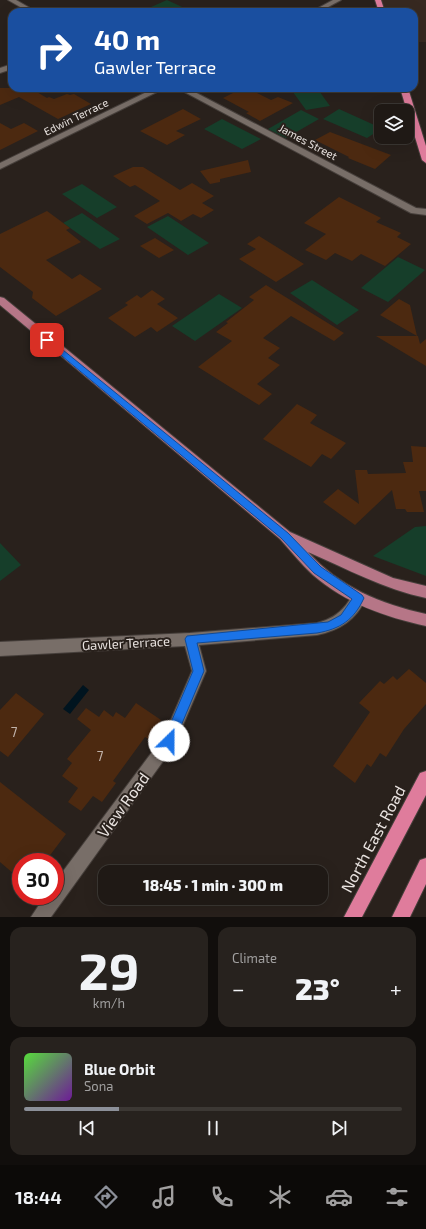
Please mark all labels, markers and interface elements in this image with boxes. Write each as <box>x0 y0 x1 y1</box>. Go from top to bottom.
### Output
text: 40 m <box>94 22 160 56</box>
icon: right <box>28 24 80 76</box>
text: Gawler Terrace <box>94 56 216 78</box>
street label: Edwin Terrace <box>41 95 110 138</box>
map controls <box>374 104 414 144</box>
button: layers <box>374 104 414 144</box>
street label: James Street <box>277 121 340 162</box>
pin <box>30 323 64 357</box>
icon: arrive <box>36 329 58 351</box>
street label: Gawler Terrace <box>82 633 171 653</box>
position arrow <box>148 720 190 762</box>
house number: 7 <box>11 724 18 740</box>
house number: 7 <box>97 748 104 764</box>
street label: View Road <box>93 769 152 841</box>
street label: North East Road <box>336 782 409 895</box>
speed limit sign: 30 <box>12 853 64 905</box>
text: 18:45 · 1 min · 300 m <box>143 876 283 894</box>
text: 29 <box>79 938 139 1000</box>
text: Climate <box>232 950 277 966</box>
text: 23° <box>295 970 340 1006</box>
text: − <box>232 975 245 1001</box>
text: + <box>390 975 402 1001</box>
text: km/h <box>93 995 125 1011</box>
text: Blue Orbit <box>84 1060 155 1078</box>
text: Sona <box>84 1078 113 1094</box>
icon: previous <box>76 1117 98 1139</box>
icon: pause <box>202 1117 224 1139</box>
icon: next <box>328 1117 350 1139</box>
icon: directions <box>92 1183 120 1211</box>
icon: music <box>150 1183 178 1211</box>
icon: phone <box>208 1183 236 1211</box>
icon: climate <box>266 1183 294 1211</box>
icon: car <box>325 1183 353 1211</box>
icon: filters <box>383 1183 411 1211</box>
text: 18:44 <box>15 1186 62 1208</box>

